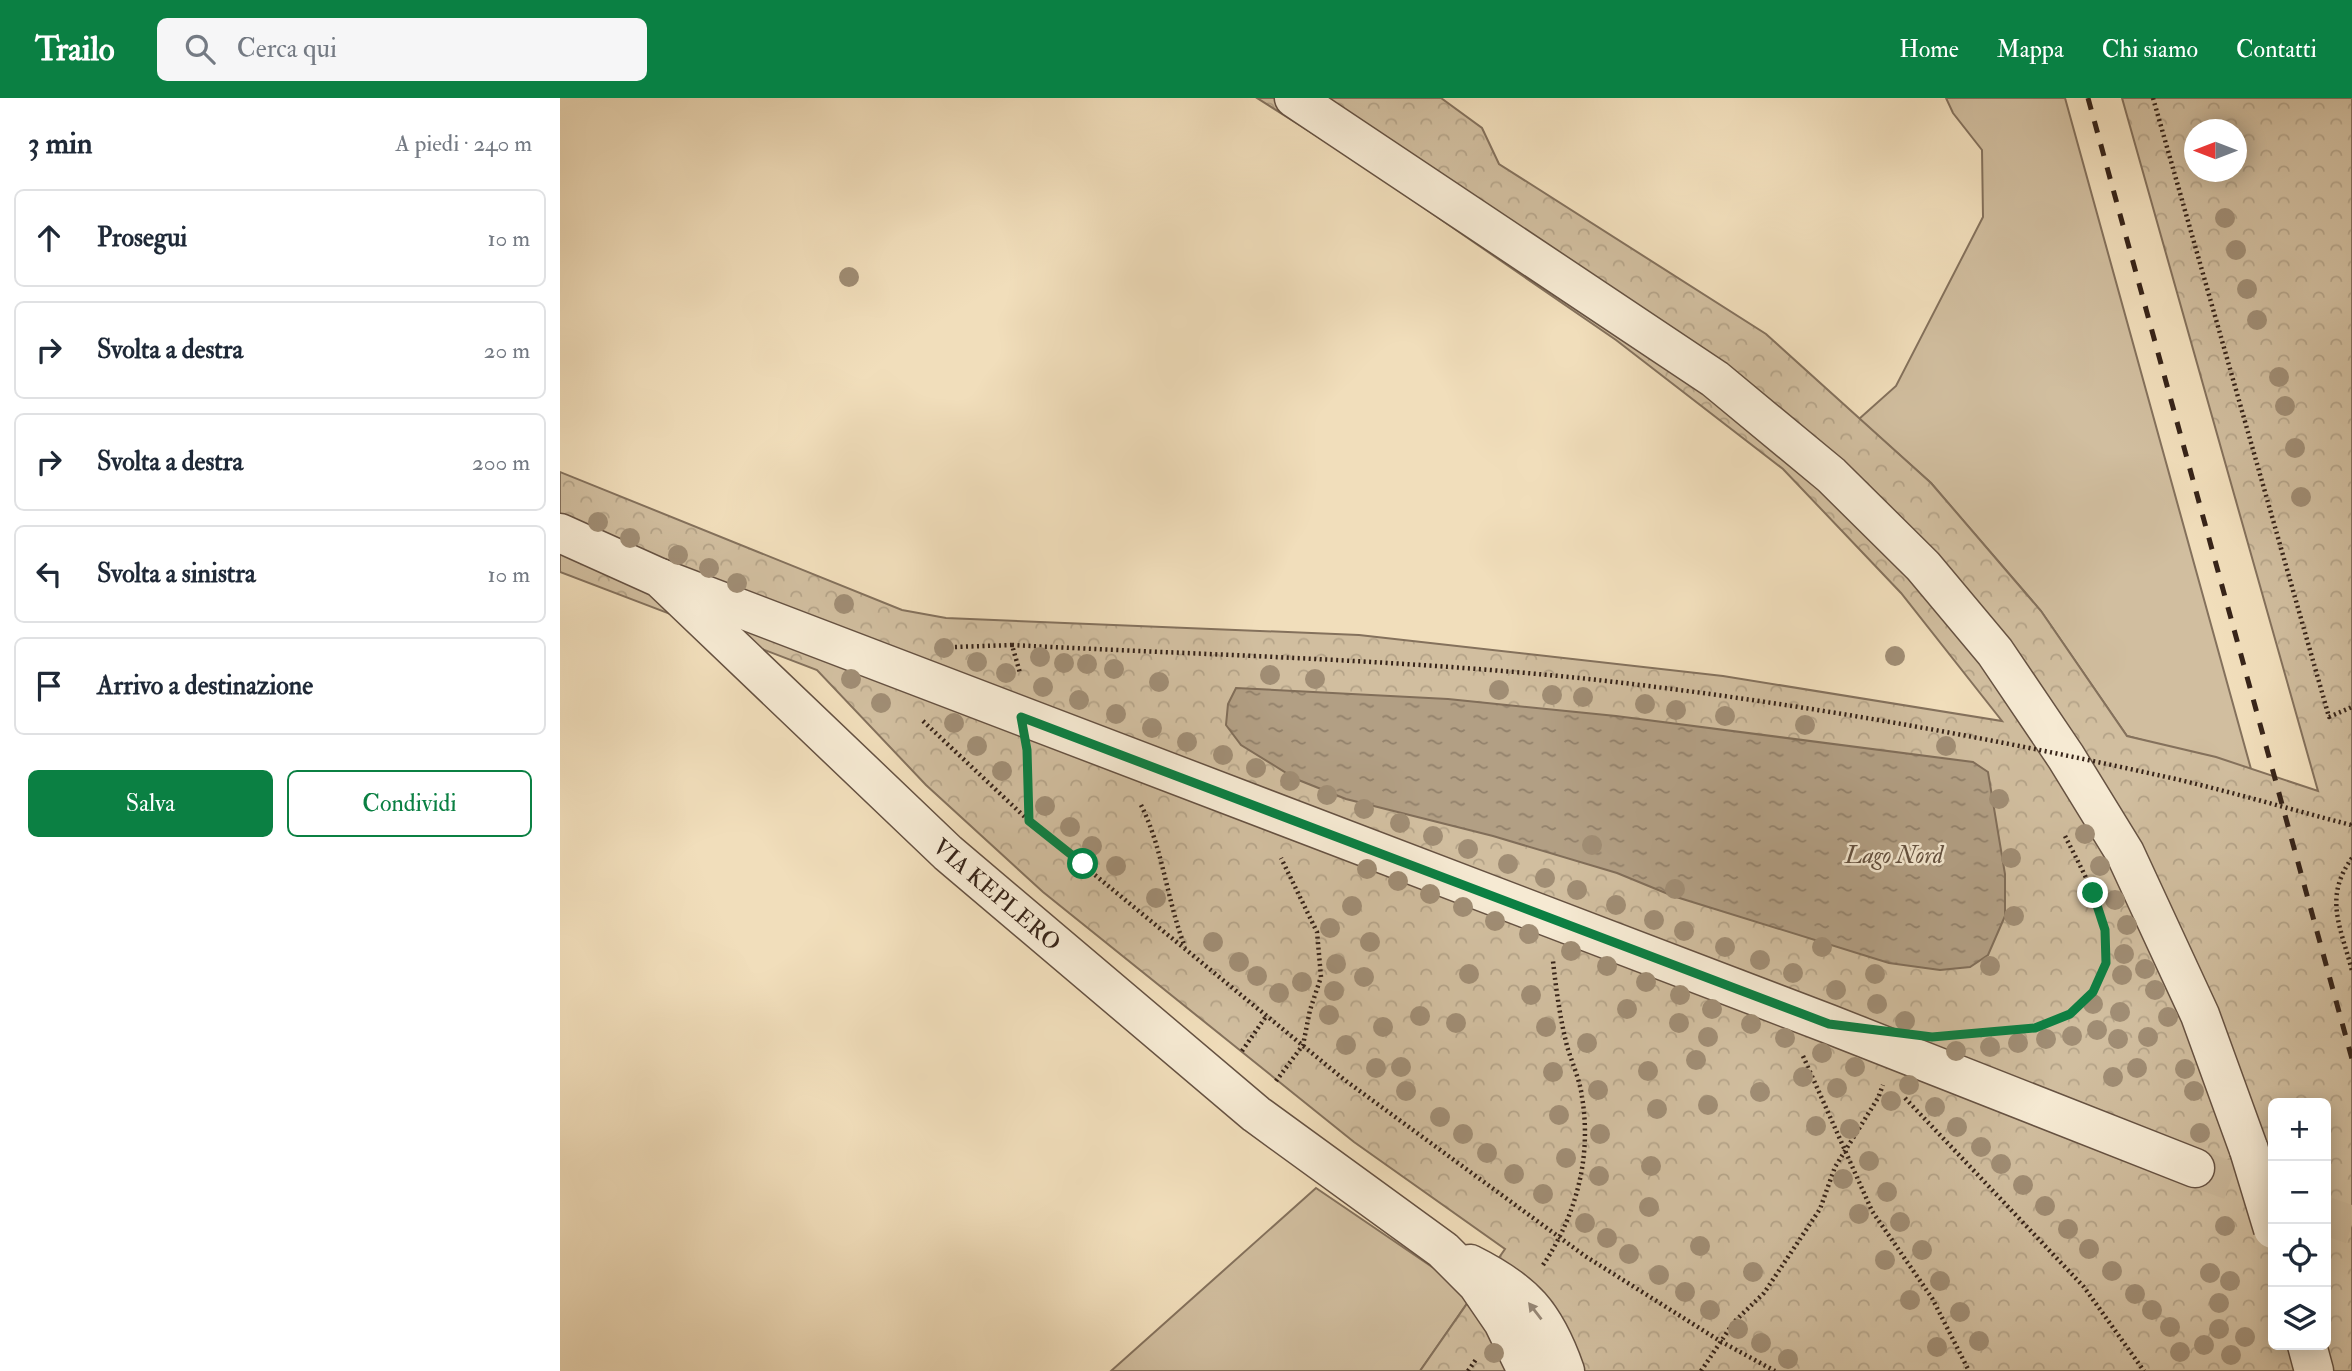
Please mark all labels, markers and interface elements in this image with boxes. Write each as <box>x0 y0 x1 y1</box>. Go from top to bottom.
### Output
search box <box>157 18 647 81</box>
text: Trailo <box>35 29 115 70</box>
icon: search <box>181 30 219 68</box>
text: Cerca qui <box>237 33 337 65</box>
text: Home <box>1899 34 1959 65</box>
text: Mappa <box>1997 34 2064 65</box>
text: Chi siamo <box>2102 34 2198 65</box>
text: Contatti <box>2236 34 2317 65</box>
north arrow <box>2184 119 2247 182</box>
text: 3 min <box>28 125 93 162</box>
text: A piedi · 240 m <box>395 129 532 158</box>
icon: ahead <box>30 219 68 257</box>
text: Prosegui <box>97 222 187 254</box>
text: 10 m <box>487 224 530 253</box>
icon: right <box>30 331 68 369</box>
text: Svolta a destra <box>97 334 243 366</box>
text: 20 m <box>484 336 530 365</box>
icon: right <box>30 443 68 481</box>
text: Svolta a destra <box>97 446 243 478</box>
text: 200 m <box>472 448 530 477</box>
icon: left <box>30 555 68 593</box>
text: Svolta a sinistra <box>97 558 256 590</box>
text: 10 m <box>487 560 530 589</box>
icon: arrive <box>30 667 68 705</box>
text: Arrivo a destinazione <box>97 670 313 702</box>
button: Salva <box>28 770 273 837</box>
button: Condividi <box>287 770 532 837</box>
street label: VIA KEPLERO <box>927 832 1067 957</box>
water label: Lago Nord <box>1844 840 1945 871</box>
route start <box>1067 848 1098 879</box>
route end <box>2077 877 2108 908</box>
map controls <box>2268 1098 2331 1350</box>
button: + <box>2268 1098 2331 1161</box>
button: − <box>2268 1161 2331 1224</box>
button: locate <box>2268 1224 2331 1287</box>
button: layers <box>2268 1287 2331 1350</box>
one-way arrow <box>1528 1301 1542 1320</box>

